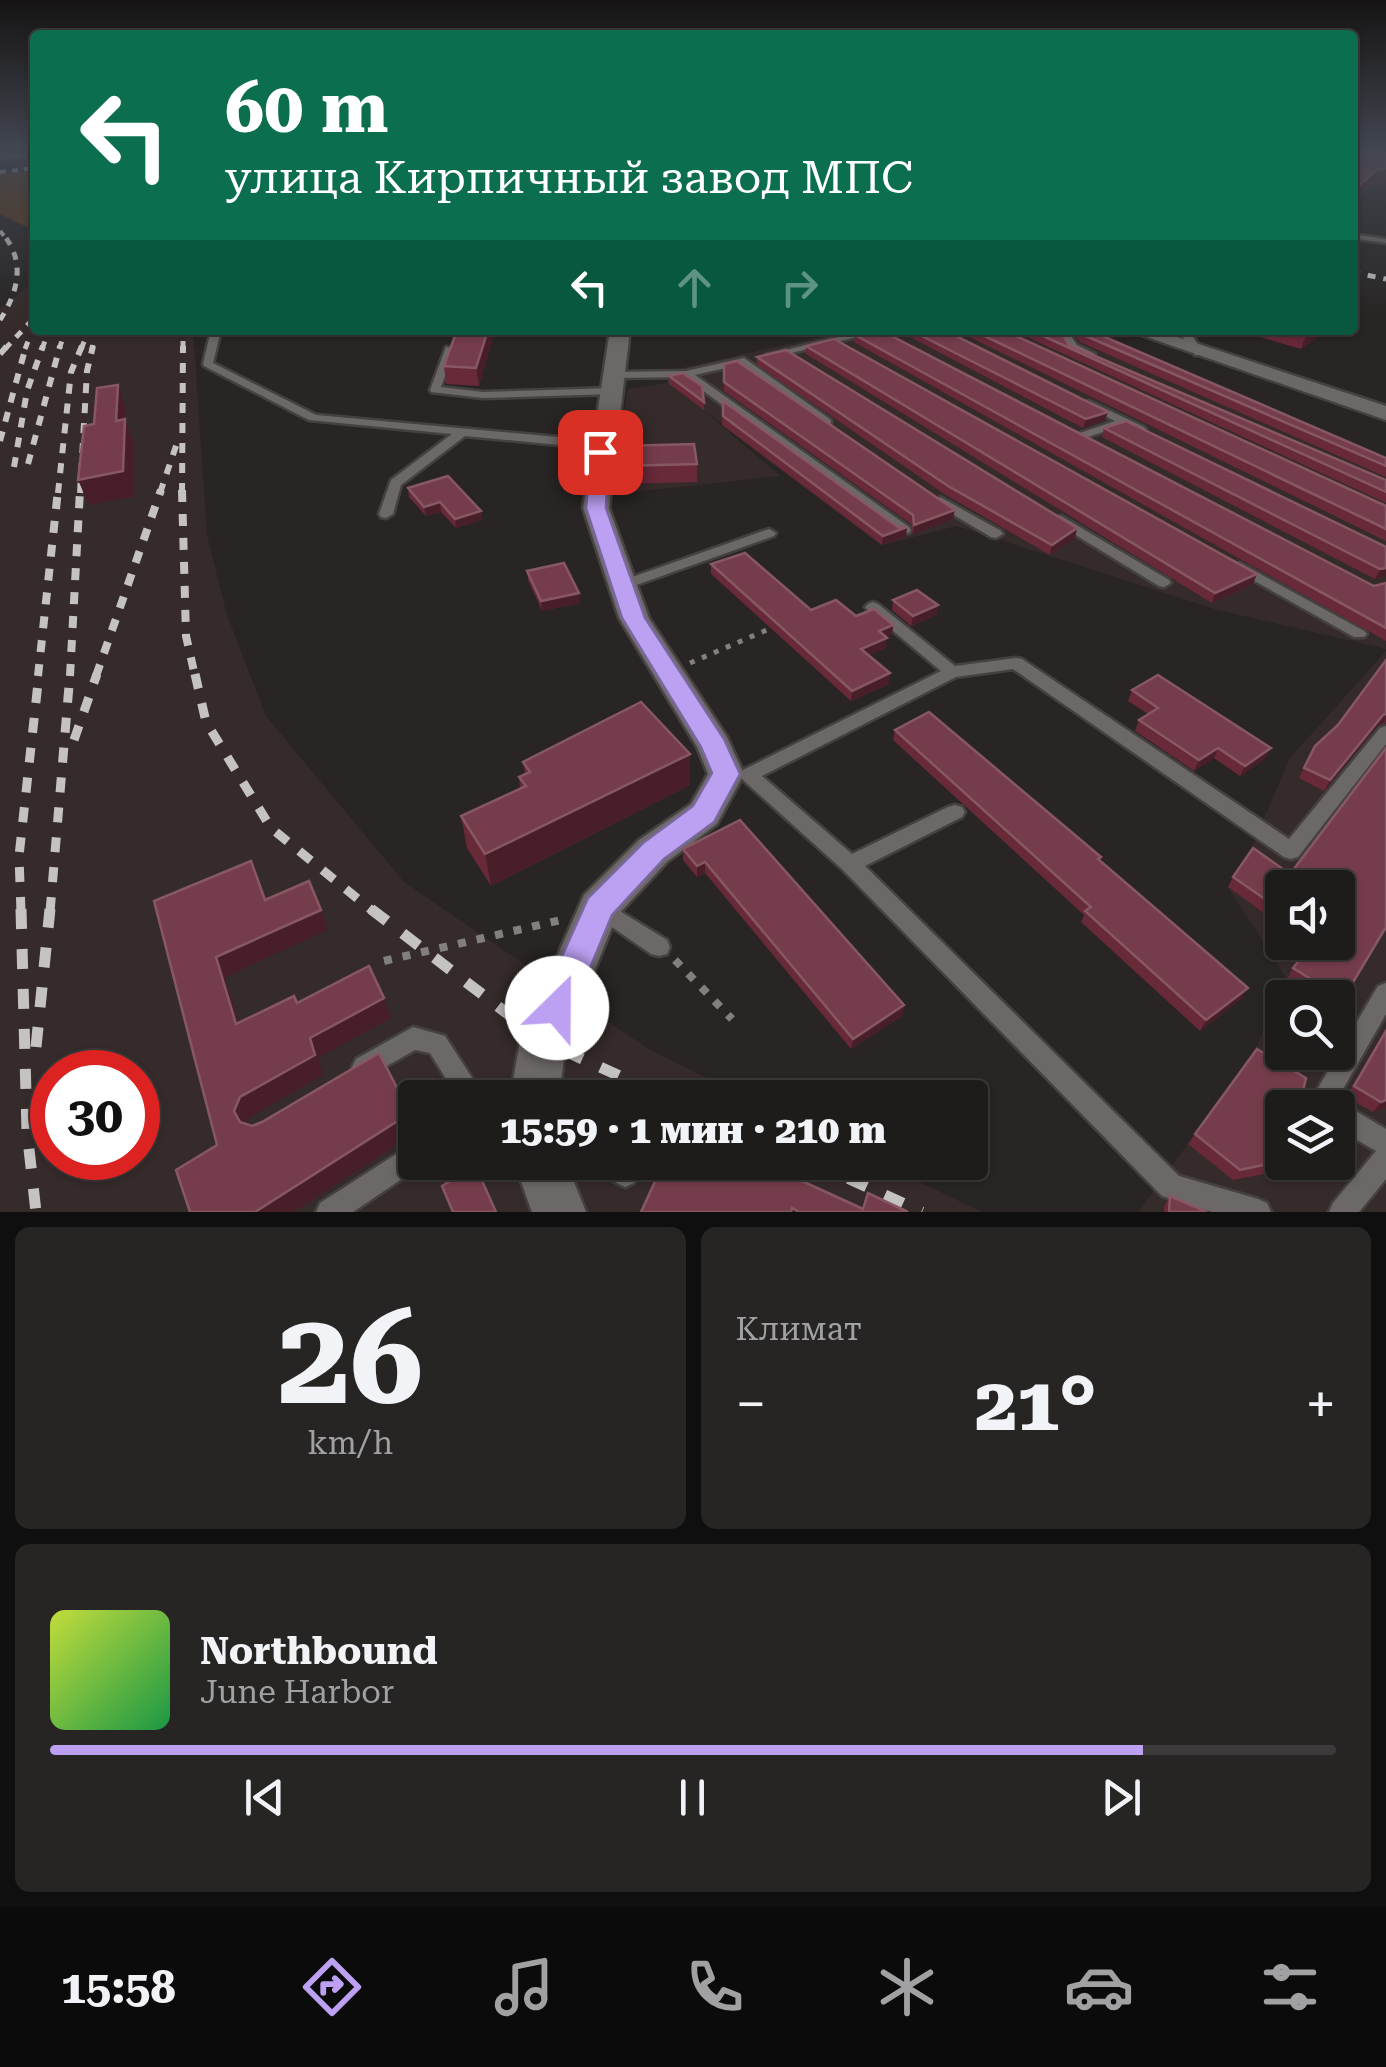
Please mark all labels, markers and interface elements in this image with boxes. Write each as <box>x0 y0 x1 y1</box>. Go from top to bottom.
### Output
text: 60 m <box>225 67 389 149</box>
icon: left <box>60 70 190 200</box>
text: улица Кирпичный завод МПС <box>225 151 913 204</box>
icon: left <box>562 260 617 315</box>
icon: ahead <box>667 260 722 315</box>
icon: right <box>772 260 827 315</box>
pin <box>558 410 643 495</box>
icon: arrive <box>573 425 628 480</box>
map controls <box>1265 870 1355 1180</box>
button: sound <box>1265 870 1355 960</box>
position arrow <box>505 956 609 1060</box>
button: search <box>1265 980 1355 1070</box>
speed limit sign: 30 <box>30 1050 160 1180</box>
button: layers <box>1265 1090 1355 1180</box>
text: 15:59 · 1 мин · 210 m <box>500 1108 886 1152</box>
text: 26 <box>277 1282 423 1435</box>
text: Климат <box>736 1310 862 1348</box>
text: 21° <box>975 1360 1097 1448</box>
text: − <box>736 1372 766 1436</box>
text: + <box>1305 1372 1336 1436</box>
text: km/h <box>307 1424 393 1462</box>
text: Northbound <box>200 1629 438 1673</box>
text: June Harbor <box>200 1673 394 1711</box>
icon: previous <box>237 1770 292 1825</box>
icon: pause <box>665 1770 720 1825</box>
icon: next <box>1094 1770 1149 1825</box>
icon: directions <box>297 1952 367 2022</box>
icon: music <box>489 1952 559 2022</box>
icon: phone <box>680 1952 750 2022</box>
icon: climate <box>872 1952 942 2022</box>
icon: car <box>1064 1952 1134 2022</box>
icon: filters <box>1255 1952 1325 2022</box>
text: 15:58 <box>61 1961 176 2014</box>

